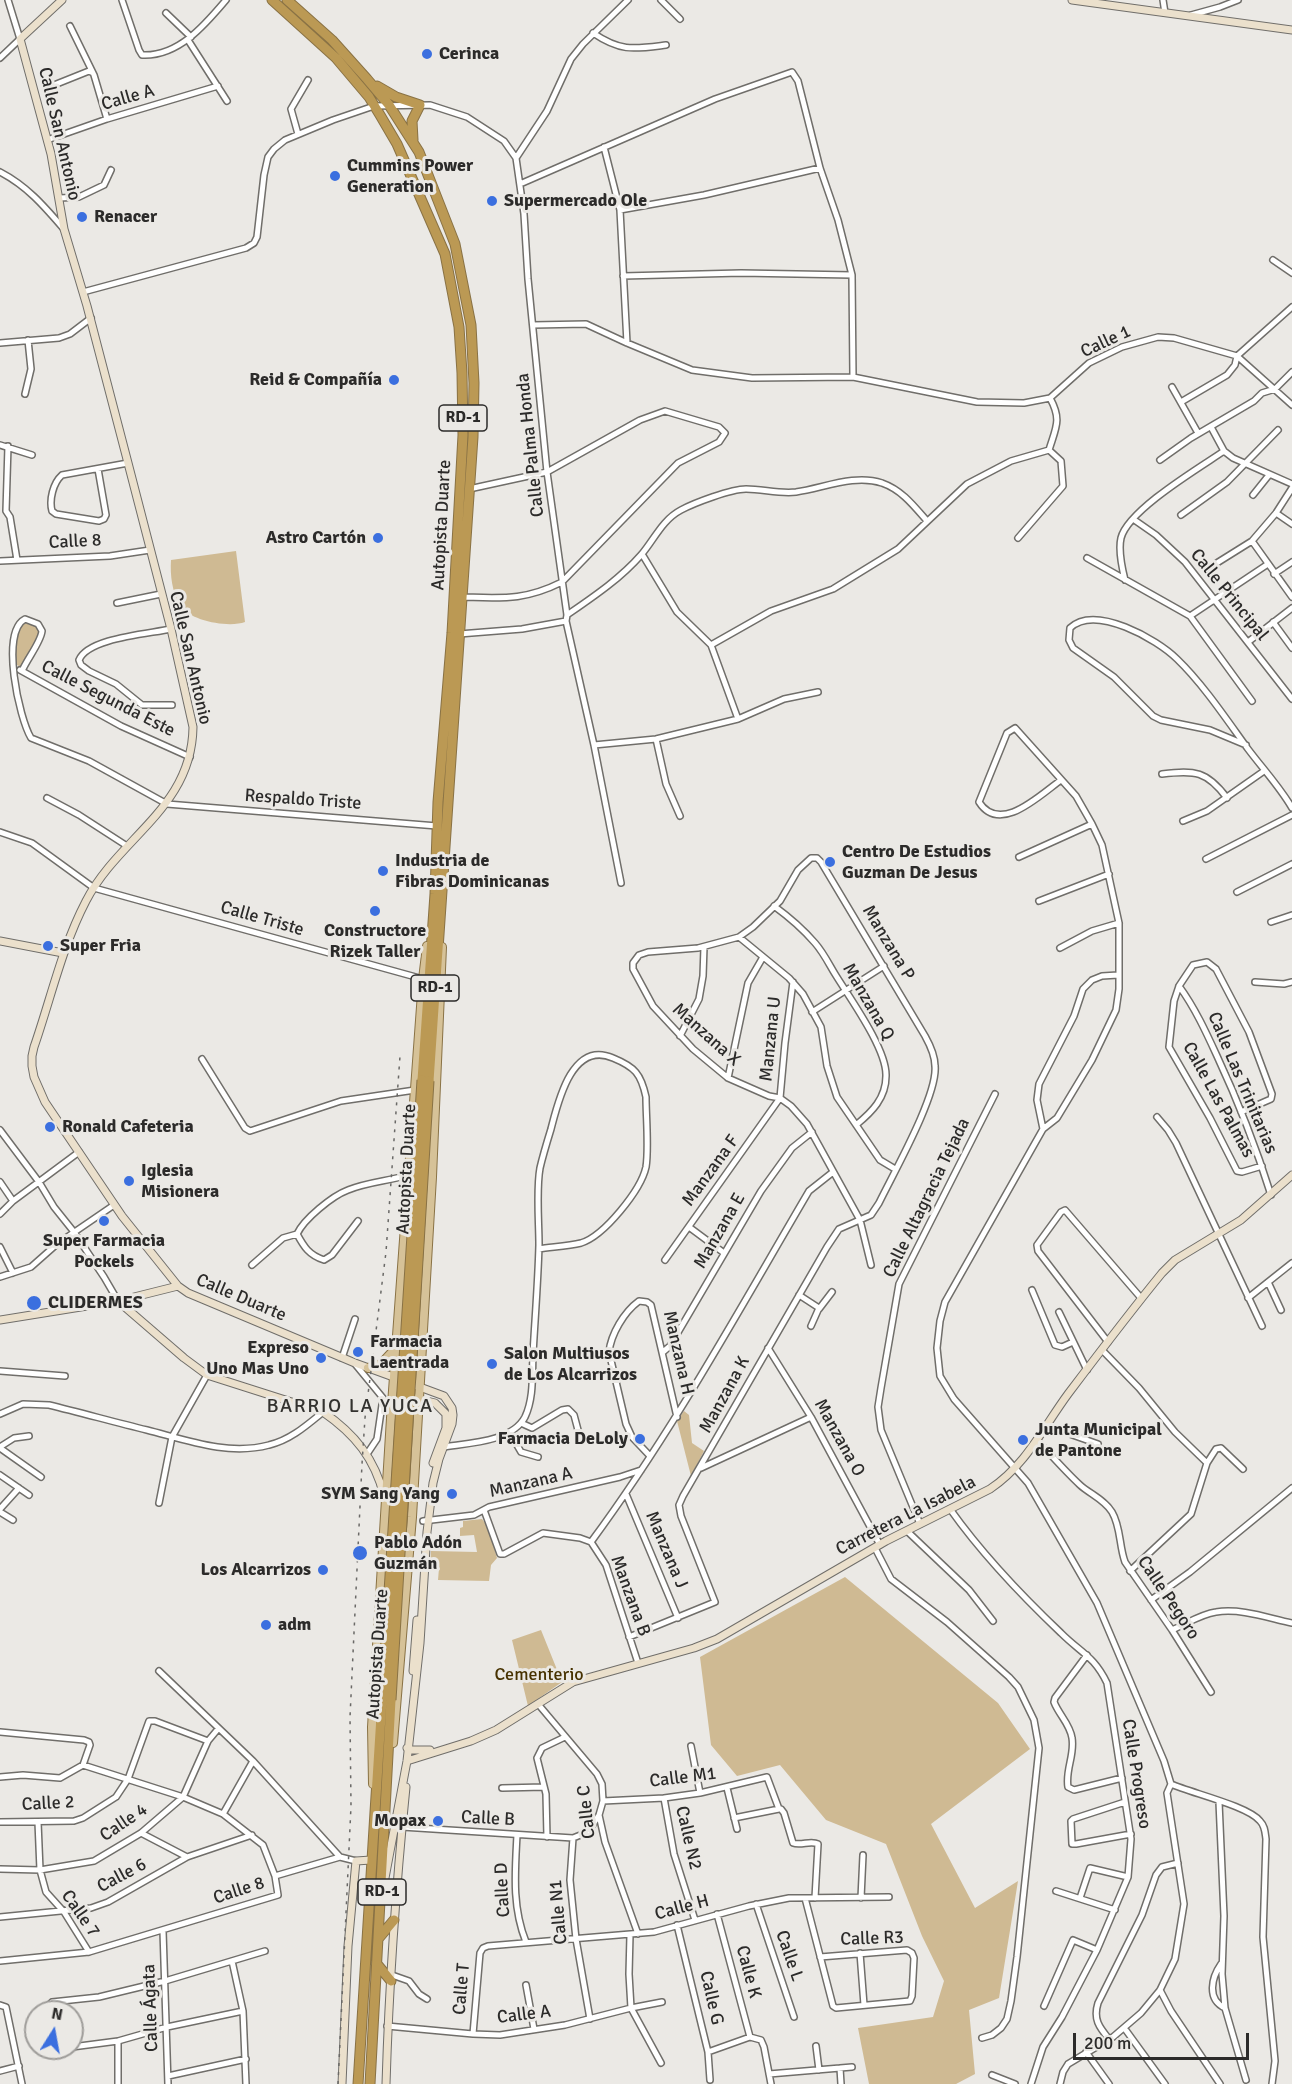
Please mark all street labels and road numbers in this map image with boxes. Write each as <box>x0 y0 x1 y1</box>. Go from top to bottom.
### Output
street label: Calle San Antonio <box>33 65 85 203</box>
street label: Calle A <box>99 80 157 116</box>
street label: Calle 1 <box>1078 321 1134 363</box>
street label: Calle Palma Honda <box>513 372 549 518</box>
road number: RD-1 <box>439 405 487 431</box>
street label: Autopista Duarte <box>428 459 456 591</box>
street label: Calle 8 <box>48 530 102 554</box>
street label: Calle Principal <box>1185 545 1273 645</box>
street label: Calle San Antonio <box>164 589 216 727</box>
street label: Calle Segunda Este <box>38 656 178 742</box>
street label: Respaldo Triste <box>244 785 362 815</box>
street label: Calle Triste <box>218 897 306 941</box>
street label: Manzana P <box>857 902 919 984</box>
street label: Manzana Q <box>837 960 899 1044</box>
road number: RD-1 <box>411 975 459 1001</box>
street label: Manzana U <box>756 995 786 1083</box>
street label: Manzana X <box>668 999 744 1071</box>
street label: Calle Las Trinitarias <box>1202 1009 1282 1157</box>
street label: Calle Las Palmas <box>1177 1038 1259 1162</box>
street label: Autopista Duarte <box>393 1103 421 1235</box>
street label: Calle Altagracia Tejada <box>879 1115 975 1281</box>
street label: Manzana F <box>678 1131 744 1211</box>
street label: Manzana E <box>690 1189 750 1273</box>
street label: Calle Duarte <box>193 1269 289 1327</box>
street label: Manzana H <box>658 1309 698 1397</box>
street label: Manzana K <box>695 1353 755 1437</box>
street label: Manzana O <box>809 1395 869 1481</box>
street label: Manzana A <box>487 1463 575 1503</box>
street label: Carretera La Isabela <box>832 1471 980 1561</box>
street label: Manzana J <box>640 1508 692 1592</box>
street label: Calle Pegoro <box>1132 1552 1204 1644</box>
street label: Manzana B <box>605 1553 655 1639</box>
street label: Autopista Duarte <box>363 1588 393 1720</box>
street label: Calle Progreso <box>1117 1718 1155 1830</box>
street label: Calle M1 <box>648 1763 718 1793</box>
street label: Calle C <box>573 1784 601 1840</box>
street label: Calle 2 <box>21 1792 75 1816</box>
street label: Calle 4 <box>96 1799 152 1847</box>
street label: Calle N2 <box>670 1804 706 1872</box>
street label: Calle B <box>461 1807 515 1831</box>
street label: Calle 6 <box>94 1854 150 1898</box>
street label: Calle D <box>491 1862 515 1918</box>
street label: Calle 8 <box>211 1873 267 1909</box>
road number: RD-1 <box>358 1879 406 1905</box>
street label: Calle N1 <box>545 1879 573 1945</box>
street label: Calle 7 <box>56 1886 104 1942</box>
street label: Calle H <box>653 1890 711 1926</box>
street label: Calle R3 <box>840 1927 904 1951</box>
street label: Calle L <box>770 1928 808 1984</box>
street label: Calle K <box>731 1943 765 2001</box>
street label: Calle T <box>449 1962 475 2016</box>
street label: Calle Ágata <box>139 1964 163 2052</box>
street label: Calle G <box>694 1969 728 2027</box>
street label: Calle A <box>496 2001 552 2029</box>

